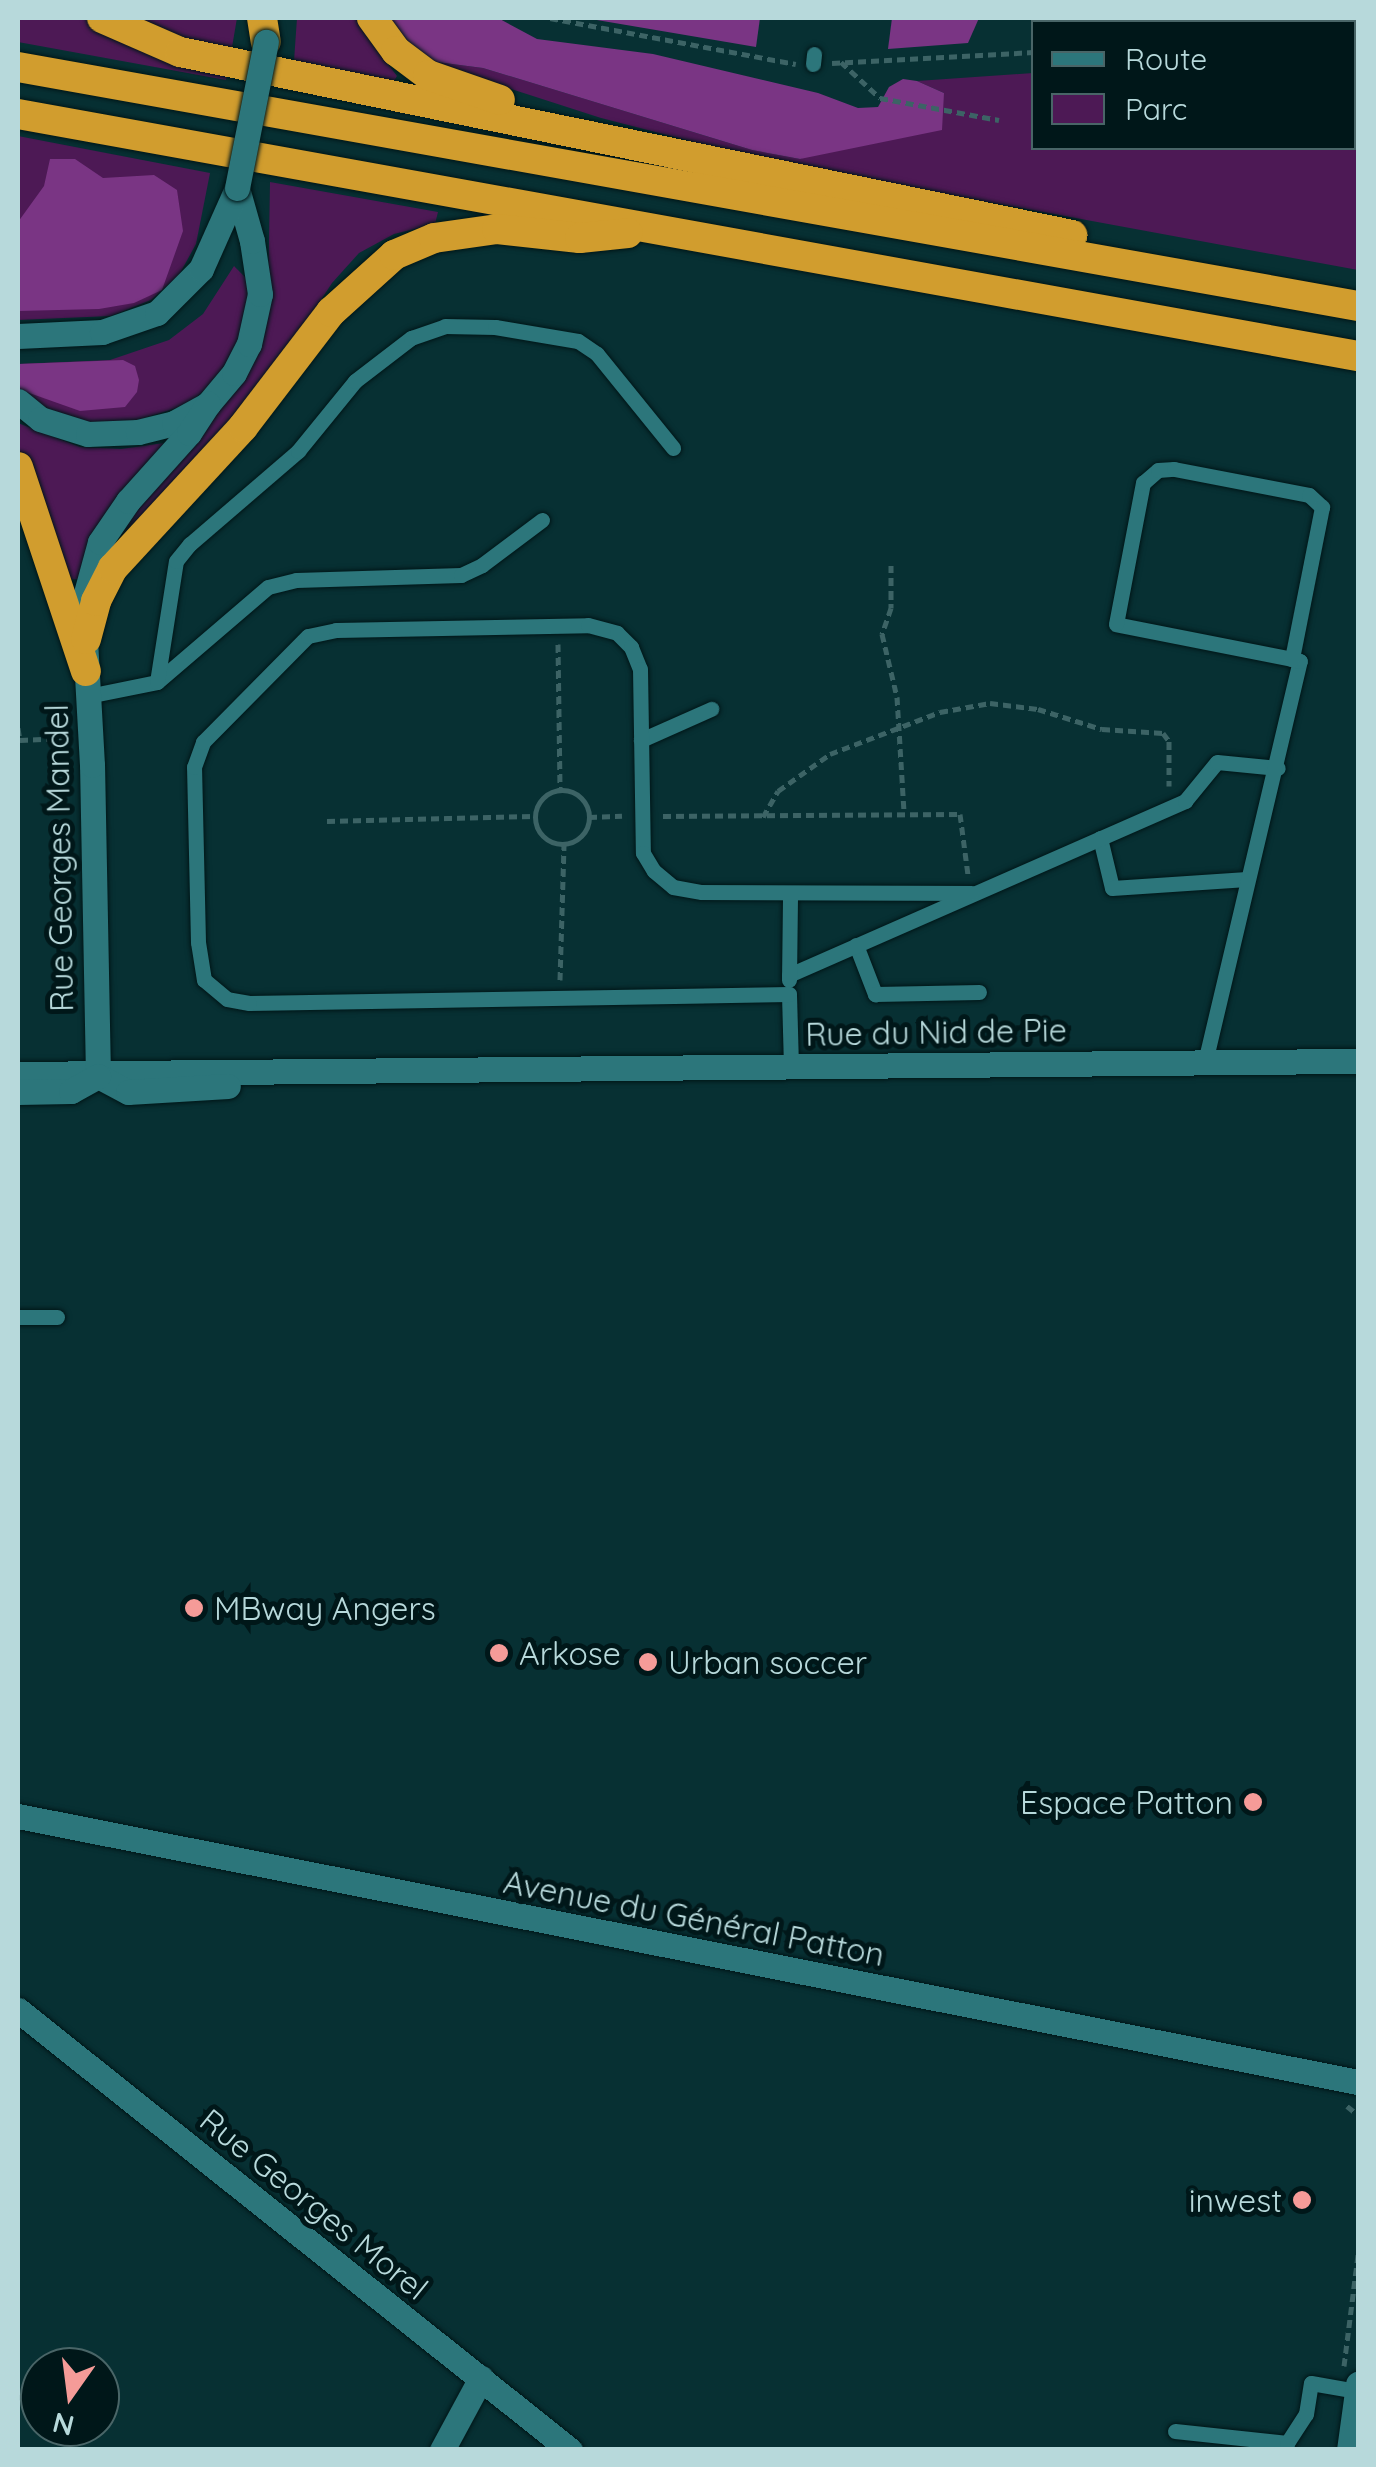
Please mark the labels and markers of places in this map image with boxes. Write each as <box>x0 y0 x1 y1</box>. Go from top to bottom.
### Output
place label: MBway Angers <box>214 1589 436 1627</box>
marker: MBway Angers <box>183 1597 205 1619</box>
place label: Arkose <box>519 1634 621 1672</box>
marker: Arkose <box>488 1642 510 1664</box>
place label: Urban soccer <box>668 1643 867 1681</box>
marker: Urban soccer <box>637 1651 659 1673</box>
place label: Espace Patton <box>1020 1783 1233 1821</box>
marker: Espace Patton <box>1242 1791 1264 1813</box>
place label: inwest <box>1189 2181 1282 2219</box>
marker: inwest <box>1291 2189 1313 2211</box>

